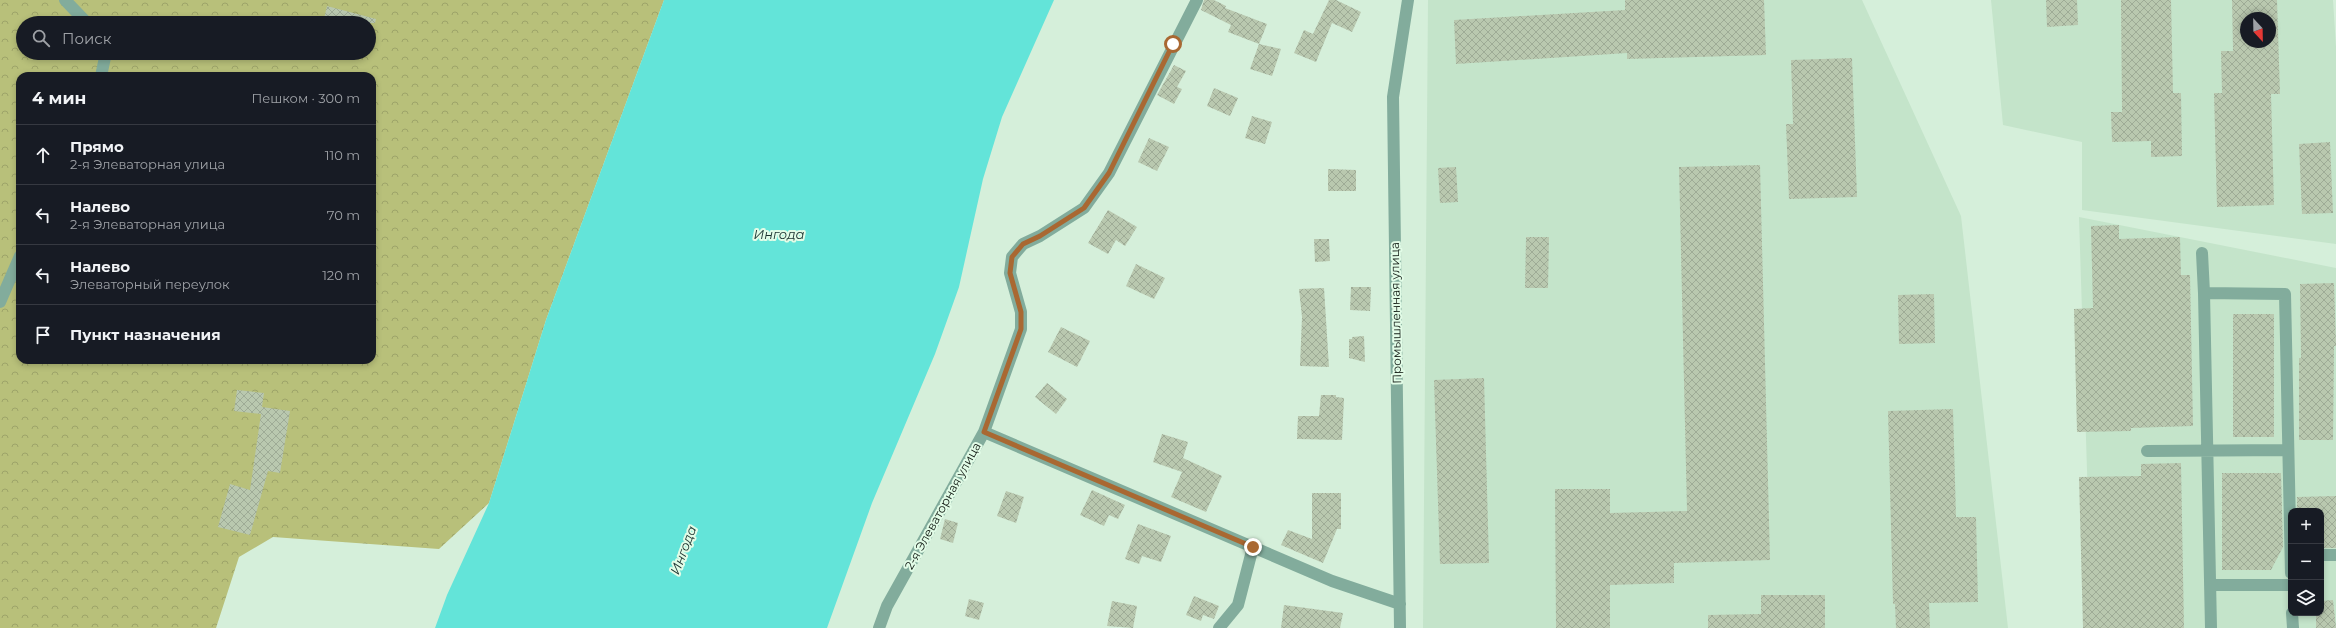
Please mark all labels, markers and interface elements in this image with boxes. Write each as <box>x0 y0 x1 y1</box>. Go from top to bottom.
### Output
north arrow <box>2240 12 2276 48</box>
search box <box>16 16 376 60</box>
icon: search <box>30 27 52 49</box>
text: Поиск <box>62 29 111 48</box>
route start <box>1164 35 1182 53</box>
text: 4 мин <box>32 88 86 108</box>
text: Пешком · 300 m <box>251 90 360 106</box>
text: Прямо <box>70 137 124 156</box>
icon: ahead <box>32 144 54 166</box>
text: 110 m <box>325 147 360 163</box>
text: 2-я Элеваторная улица <box>70 156 225 172</box>
text: Налево <box>70 197 130 216</box>
icon: left <box>32 204 54 226</box>
text: 70 m <box>327 207 360 223</box>
text: 2-я Элеваторная улица <box>70 216 225 232</box>
water label: Ингода <box>754 226 805 242</box>
street label: Промышленная улица <box>1387 242 1404 384</box>
text: Налево <box>70 257 130 276</box>
icon: left <box>32 264 54 286</box>
text: 120 m <box>322 267 360 283</box>
text: Элеваторный переулок <box>70 276 230 292</box>
icon: arrive <box>32 324 54 346</box>
text: Пункт назначения <box>70 325 221 344</box>
street label: 2-я Элеваторная улица <box>901 439 984 572</box>
map controls <box>2288 508 2324 616</box>
button: + <box>2288 508 2324 544</box>
water label: Ингода <box>666 523 700 577</box>
route end <box>1244 538 1262 556</box>
button: − <box>2288 544 2324 580</box>
button: layers <box>2288 580 2324 616</box>

